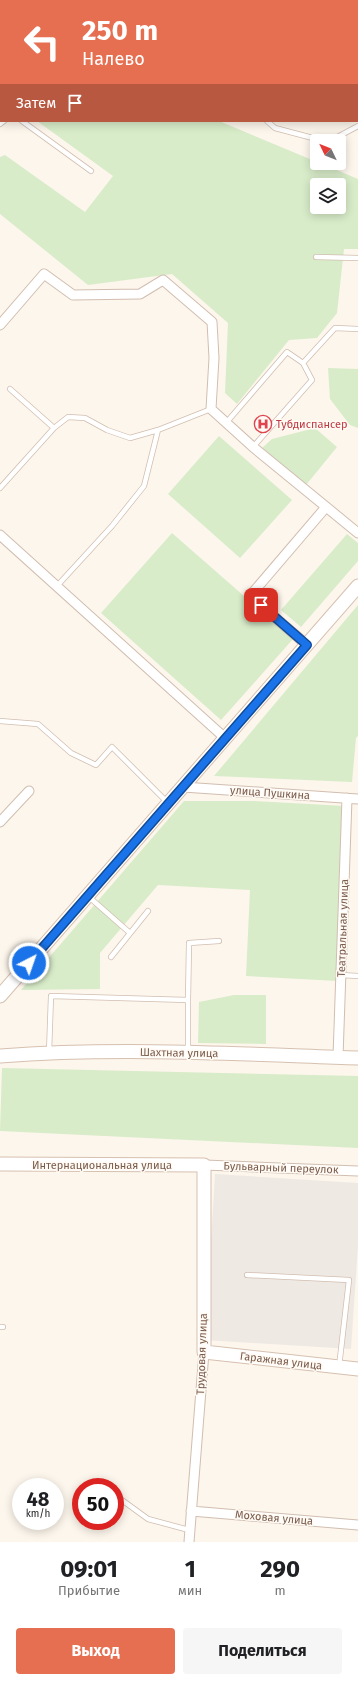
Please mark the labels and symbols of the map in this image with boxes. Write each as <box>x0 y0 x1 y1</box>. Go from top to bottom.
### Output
north arrow <box>310 134 346 170</box>
hospital icon: Тубдиспансер <box>253 414 273 434</box>
place label: Тубдиспансер <box>276 418 347 431</box>
pin <box>244 588 278 622</box>
street label: улица Пушкина <box>230 784 310 802</box>
street label: Театральная улица <box>335 879 351 977</box>
position arrow <box>8 942 50 984</box>
street label: Шахтная улица <box>140 1046 218 1060</box>
street label: Интернациональная улица <box>32 1159 172 1172</box>
street label: Бульварный переулок <box>223 1159 339 1177</box>
street label: Трудовая улица <box>194 1313 210 1395</box>
street label: Гаражная улица <box>239 1349 323 1373</box>
speed limit sign: 50 <box>72 1478 124 1530</box>
street label: Моховая улица <box>234 1508 314 1528</box>

